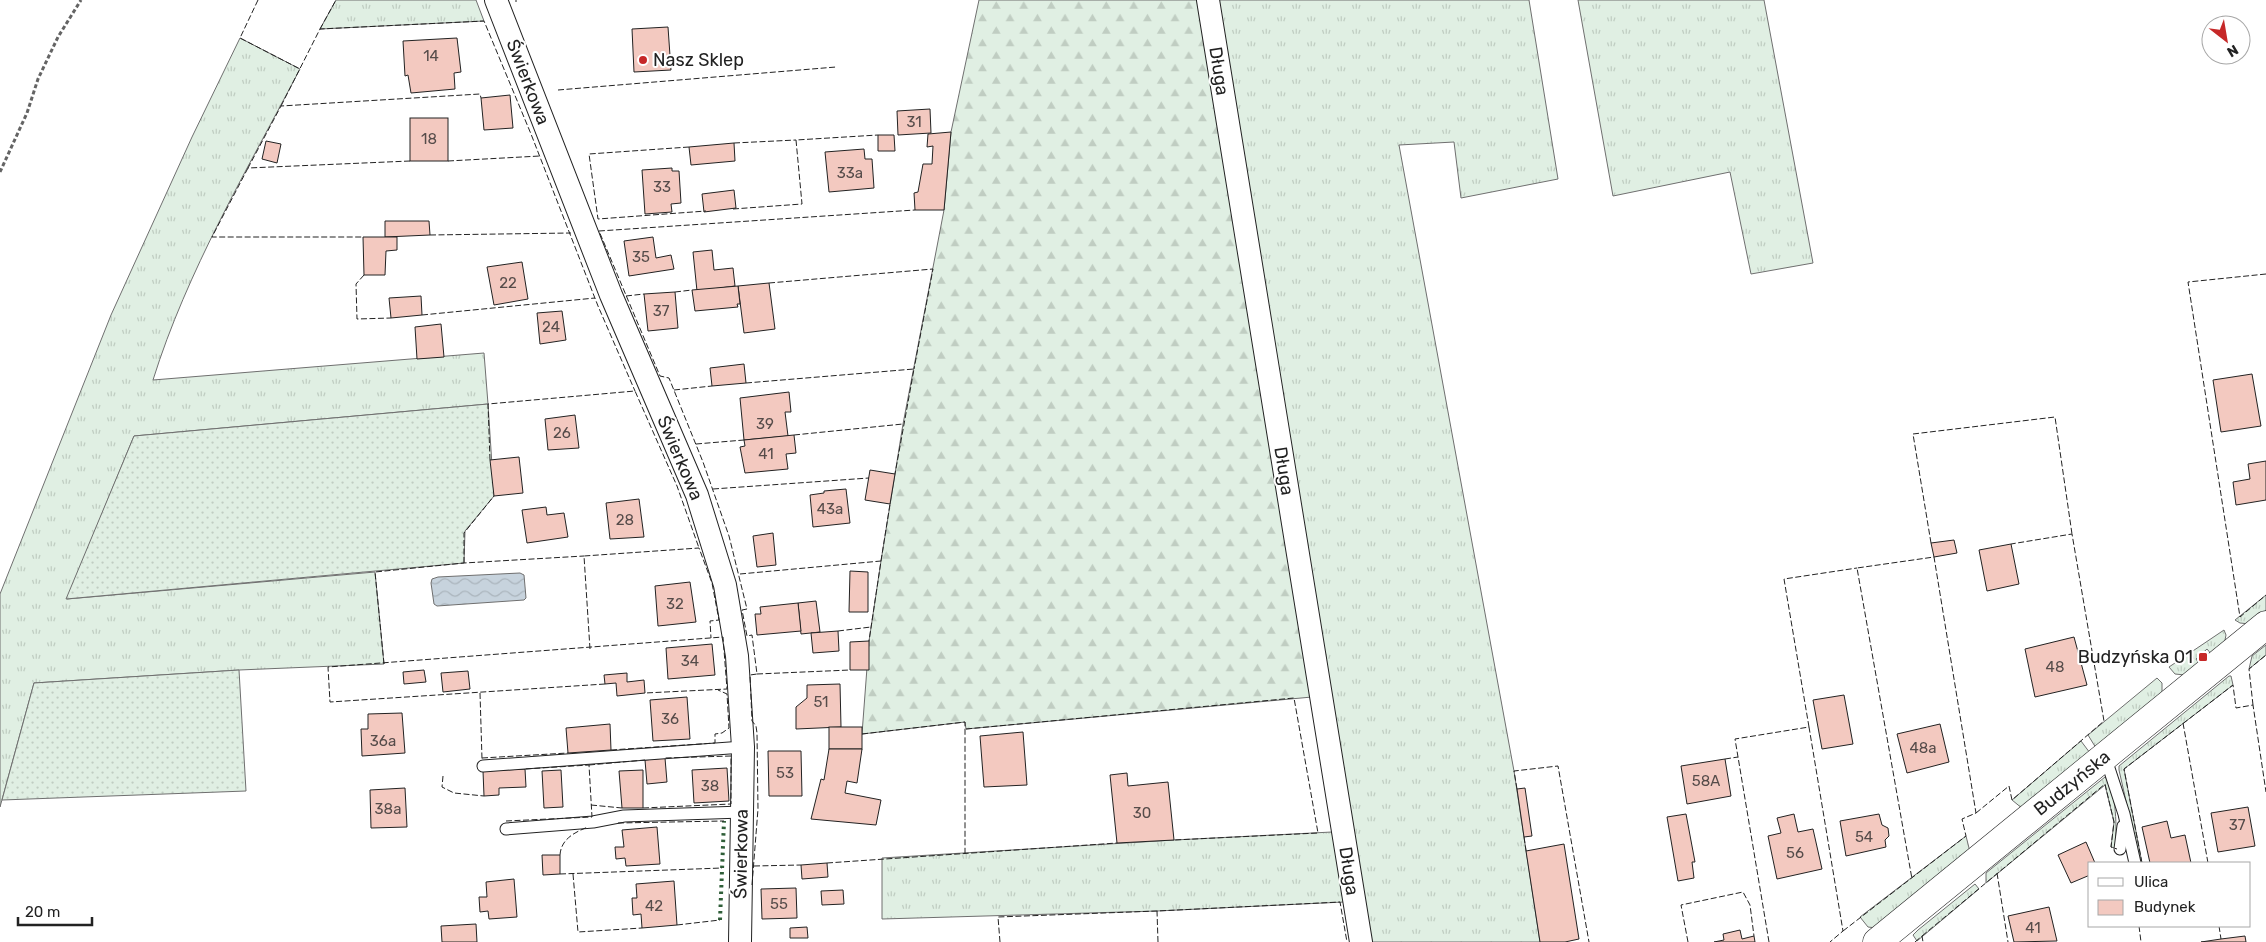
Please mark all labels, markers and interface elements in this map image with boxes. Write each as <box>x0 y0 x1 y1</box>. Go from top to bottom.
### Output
north arrow <box>2201 15 2251 65</box>
street label: Świerkowa <box>502 36 554 128</box>
text: N <box>2224 41 2241 61</box>
street label: Długa <box>1204 45 1234 97</box>
house number: 14 <box>423 47 439 65</box>
place label: Nasz Sklep <box>653 49 744 71</box>
marker: Nasz Sklep <box>637 54 649 66</box>
house number: 31 <box>906 113 922 131</box>
house number: 18 <box>421 130 437 148</box>
house number: 33a <box>837 164 863 182</box>
house number: 33 <box>653 178 671 196</box>
house number: 35 <box>632 248 650 266</box>
house number: 22 <box>499 274 517 292</box>
house number: 37 <box>653 302 670 320</box>
house number: 24 <box>542 318 560 336</box>
street label: Świerkowa <box>652 412 708 504</box>
house number: 39 <box>756 415 774 433</box>
house number: 26 <box>553 424 571 442</box>
house number: 41 <box>758 445 774 463</box>
street label: Długa <box>1269 445 1299 497</box>
house number: 43a <box>817 500 843 518</box>
house number: 28 <box>616 511 634 529</box>
house number: 32 <box>666 595 684 613</box>
place label: Budzyńska 01 <box>2078 646 2193 668</box>
marker: Budzyńska 01 <box>2197 651 2209 663</box>
house number: 34 <box>681 652 699 670</box>
house number: 48 <box>2046 658 2064 676</box>
house number: 51 <box>813 693 829 711</box>
house number: 36 <box>661 710 679 728</box>
house number: 36a <box>370 732 396 750</box>
house number: 48a <box>1909 739 1937 757</box>
street label: Budzyńska <box>2029 746 2115 820</box>
house number: 53 <box>776 764 794 782</box>
house number: 58A <box>1692 772 1720 790</box>
house number: 38 <box>701 777 719 795</box>
house number: 38a <box>375 800 401 818</box>
house number: 30 <box>1133 804 1151 822</box>
street label: Świerkowa <box>729 809 753 899</box>
house number: 37 <box>2229 816 2246 834</box>
house number: 54 <box>1855 828 1873 846</box>
house number: 56 <box>1786 844 1804 862</box>
street label: Długa <box>1334 845 1364 897</box>
legend <box>2088 862 2251 927</box>
text: Ulica <box>2134 873 2168 891</box>
scale bar <box>18 894 91 926</box>
house number: 55 <box>770 895 788 913</box>
house number: 42 <box>645 897 663 915</box>
text: Budynek <box>2134 898 2196 916</box>
text: 20 m <box>25 903 60 921</box>
house number: 41 <box>2025 919 2041 937</box>

